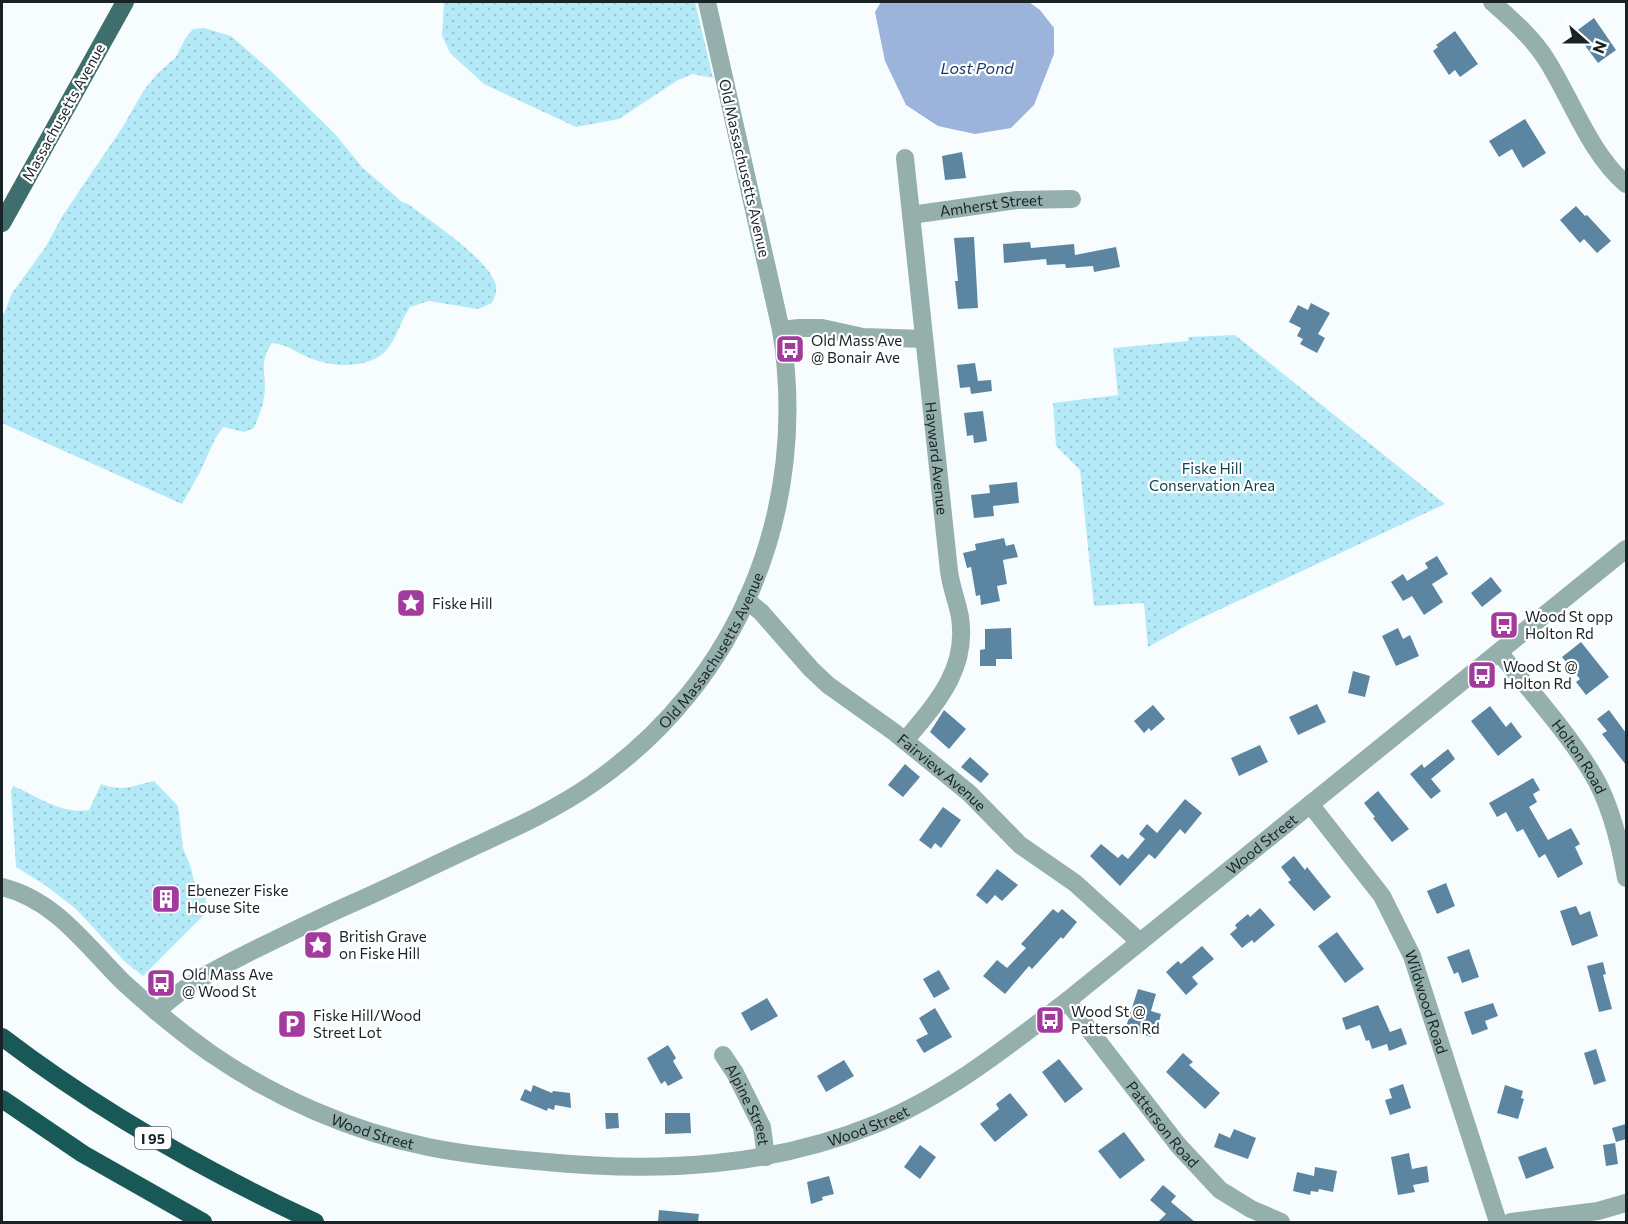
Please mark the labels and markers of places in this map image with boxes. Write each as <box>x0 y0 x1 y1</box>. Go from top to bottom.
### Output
place label: Old Mass Ave @ Bonair Ave <box>811 331 902 366</box>
bus stop icon: Old Mass Ave @ Bonair Ave <box>774 333 806 365</box>
place icon: Fiske Hill <box>395 587 427 619</box>
place label: Fiske Hill <box>432 594 493 612</box>
place label: Wood St opp Holton Rd <box>1525 607 1613 642</box>
bus stop icon: Wood St opp Holton Rd <box>1488 609 1520 641</box>
place label: Wood St @ Holton Rd <box>1503 657 1578 692</box>
bus stop icon: Wood St @ Holton Rd <box>1466 659 1498 691</box>
place label: Ebenezer Fiske House Site <box>187 881 288 916</box>
building icon: Ebenezer Fiske House Site <box>150 883 182 915</box>
place label: British Grave on Fiske Hill <box>339 927 427 962</box>
place icon: British Grave on Fiske Hill <box>302 929 334 961</box>
place label: Old Mass Ave @ Wood St <box>182 965 273 1000</box>
bus stop icon: Old Mass Ave @ Wood St <box>145 967 177 999</box>
place label: Wood St @ Patterson Rd <box>1071 1002 1160 1037</box>
bus stop icon: Wood St @ Patterson Rd <box>1034 1004 1066 1036</box>
place label: Fiske Hill/Wood Street Lot <box>313 1006 421 1041</box>
parking icon: Fiske Hill/Wood Street Lot <box>276 1008 308 1040</box>

